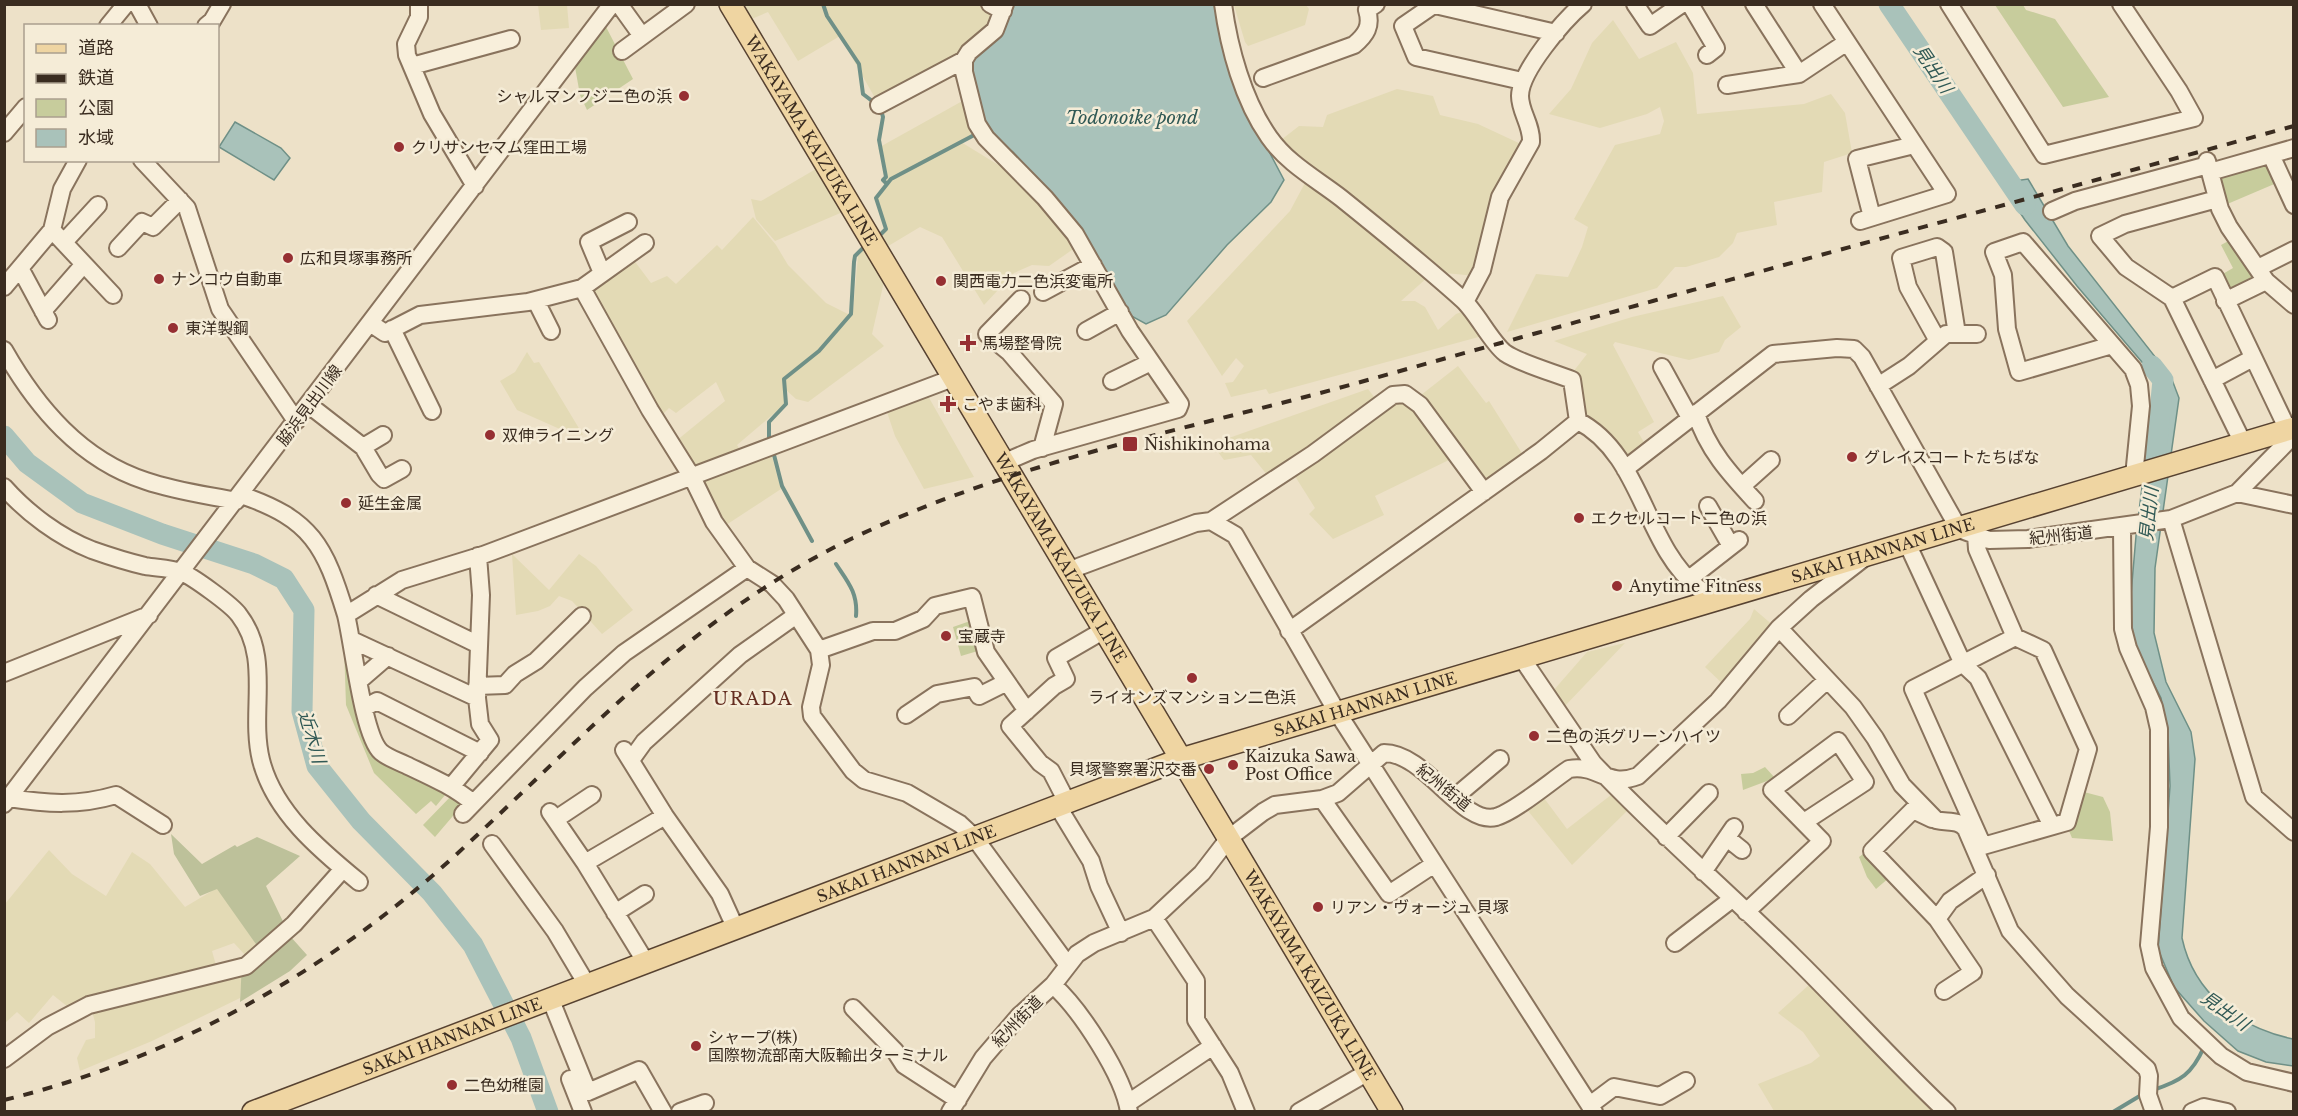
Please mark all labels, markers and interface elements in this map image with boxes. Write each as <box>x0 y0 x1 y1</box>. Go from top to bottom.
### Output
legend <box>24 24 219 162</box>
street label: WAKAYAMA KAIZUKA LINE <box>741 31 882 249</box>
text: 道路 <box>78 37 114 59</box>
water label: 見出川 <box>1909 40 1958 99</box>
text: 鉄道 <box>78 67 114 89</box>
place label: シャルマンフジ二色の浜 <box>496 86 672 106</box>
marker: シャルマンフジ二色の浜 <box>677 89 691 103</box>
text: 公園 <box>78 97 114 119</box>
water label: Todonoike pond <box>1066 107 1198 129</box>
text: 水域 <box>78 127 114 149</box>
place label: クリサンセマム窪田工場 <box>411 137 587 157</box>
marker: クリサンセマム窪田工場 <box>392 140 406 154</box>
place label: 広和貝塚事務所 <box>300 248 412 268</box>
marker: 広和貝塚事務所 <box>281 251 295 265</box>
place label: ナンコウ自動車 <box>171 269 282 289</box>
place label: 関西電力二色浜変電所 <box>953 271 1113 291</box>
marker: ナンコウ自動車 <box>152 272 166 286</box>
marker: 関西電力二色浜変電所 <box>934 274 948 288</box>
place label: 東洋製鋼 <box>185 318 249 338</box>
marker: 東洋製鋼 <box>166 321 180 335</box>
place label: 馬場整骨院 <box>982 333 1062 353</box>
marker: 馬場整骨院 <box>959 334 977 352</box>
street label: 脇浜見出川線 <box>272 361 346 449</box>
place label: こやま歯科 <box>962 394 1042 414</box>
marker: こやま歯科 <box>939 395 957 413</box>
place label: 双伸ライニング <box>502 425 614 445</box>
marker: 双伸ライニング <box>483 428 497 442</box>
place label: Nishikinohama <box>1144 434 1270 454</box>
marker: Nishikinohama <box>1121 435 1139 453</box>
place label: グレイスコートたちばな <box>1864 447 2040 467</box>
street label: WAKAYAMA KAIZUKA LINE <box>990 448 1131 666</box>
marker: グレイスコートたちばな <box>1845 450 1859 464</box>
water label: 見出川 <box>2135 484 2163 542</box>
place label: 延生金属 <box>358 493 422 513</box>
marker: 延生金属 <box>339 496 353 510</box>
place label: エクセルコート二色の浜 <box>1591 508 1767 528</box>
marker: エクセルコート二色の浜 <box>1572 511 1586 525</box>
street label: SAKAI HANNAN LINE <box>1789 514 1977 587</box>
street label: 紀州街道 <box>2028 522 2094 548</box>
place label: Anytime Fitness <box>1628 576 1762 596</box>
marker: Anytime Fitness <box>1610 579 1624 593</box>
place label: 宝蔵寺 <box>958 626 1006 646</box>
marker: 宝蔵寺 <box>939 629 953 643</box>
street label: SAKAI HANNAN LINE <box>1271 668 1459 741</box>
marker: ライオンズマンション二色浜 <box>1185 671 1199 685</box>
place label: ライオンズマンション二色浜 <box>1088 687 1296 707</box>
district label: URADA <box>713 688 793 710</box>
water label: 近木川 <box>294 708 331 768</box>
place label: 二色の浜グリーンハイツ <box>1546 726 1721 746</box>
marker: 二色の浜グリーンハイツ <box>1527 729 1541 743</box>
place label: Kaizuka Sawa Post Office <box>1245 746 1356 784</box>
marker: Kaizuka Sawa Post Office <box>1226 758 1240 772</box>
place label: 貝塚警察署沢交番 <box>1069 759 1197 779</box>
street label: 紀州街道 <box>1413 759 1475 815</box>
marker: 貝塚警察署沢交番 <box>1202 762 1216 776</box>
street label: SAKAI HANNAN LINE <box>814 820 999 907</box>
street label: WAKAYAMA KAIZUKA LINE <box>1239 865 1381 1084</box>
place label: リアン・ヴォージュ 貝塚 <box>1330 897 1509 917</box>
marker: リアン・ヴォージュ 貝塚 <box>1311 900 1325 914</box>
water label: 見出川 <box>2197 987 2255 1037</box>
street label: 紀州街道 <box>988 991 1046 1051</box>
street label: SAKAI HANNAN LINE <box>360 993 544 1079</box>
place label: シャープ(株) 国際物流部南大阪輸出ターミナル <box>708 1027 948 1065</box>
marker: シャープ(株) 国際物流部南大阪輸出ターミナル <box>689 1039 703 1053</box>
place label: 二色幼稚園 <box>464 1075 544 1095</box>
marker: 二色幼稚園 <box>445 1078 459 1092</box>

